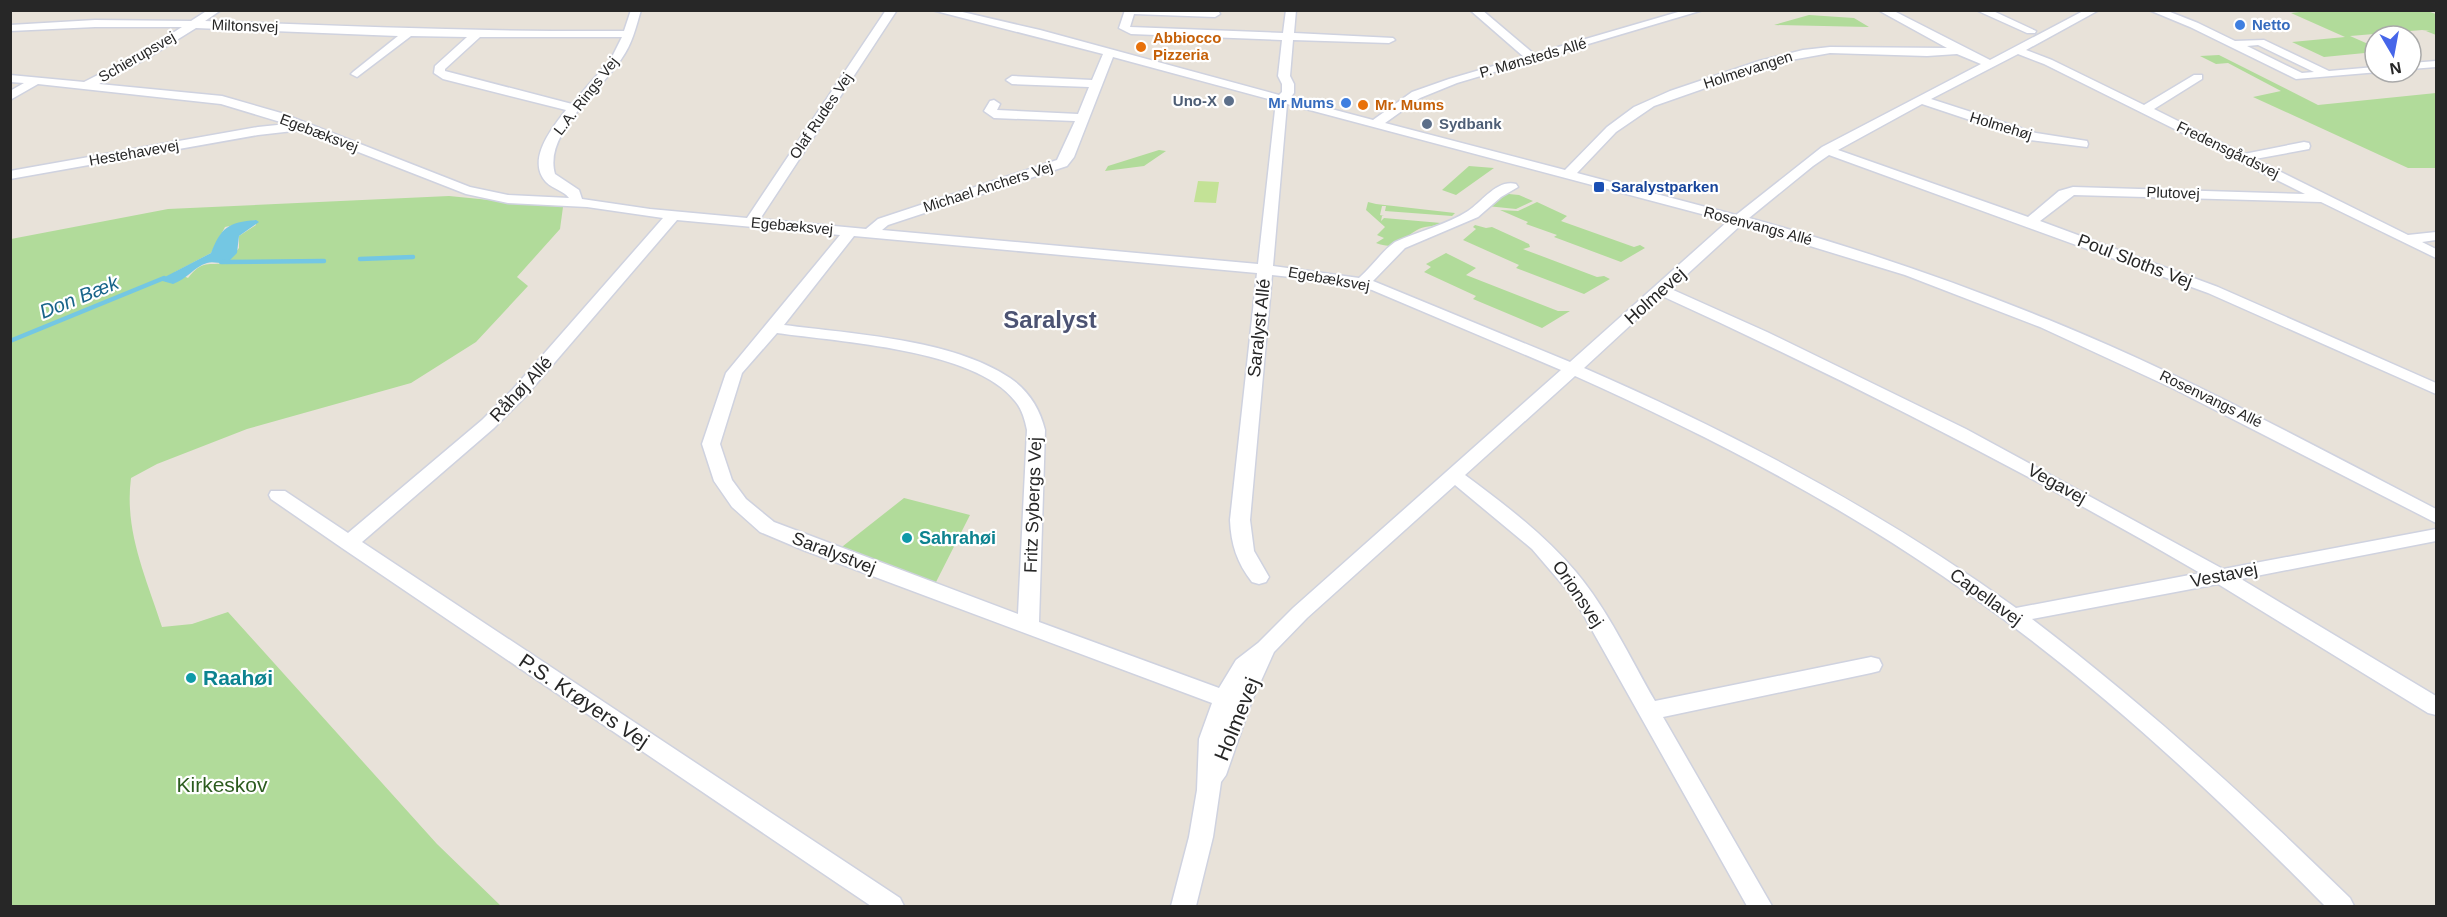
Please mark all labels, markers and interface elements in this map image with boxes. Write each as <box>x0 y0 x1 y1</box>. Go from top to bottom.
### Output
street label: Miltonsvej <box>211 16 279 35</box>
place label: Netto <box>2252 16 2290 33</box>
marker: Netto <box>2233 18 2247 32</box>
north arrow <box>2363 24 2423 84</box>
street label: Schierupsvej <box>95 28 178 85</box>
place label: Abbiocco Pizzeria <box>1153 29 1221 63</box>
street label: P. Mønsteds Allé <box>1477 34 1588 81</box>
marker: Abbiocco Pizzeria <box>1134 40 1148 54</box>
street label: Holmevangen <box>1701 47 1794 92</box>
street label: L.A. Rings Vej <box>550 53 621 138</box>
text: N <box>2388 59 2403 78</box>
street label: Olaf Rudes Vej <box>786 69 856 162</box>
place label: Uno-X <box>1173 92 1217 109</box>
marker: Uno-X <box>1222 94 1236 108</box>
place label: Mr Mums <box>1268 94 1334 111</box>
marker: Mr Mums <box>1339 96 1353 110</box>
place label: Mr. Mums <box>1375 96 1444 113</box>
marker: Mr. Mums <box>1356 98 1370 112</box>
street label: Holmehøj <box>1968 108 2034 143</box>
street label: Egebæksvej <box>278 110 361 155</box>
place label: Sydbank <box>1439 115 1502 132</box>
marker: Sydbank <box>1420 117 1434 131</box>
street label: Fredensgårdsvej <box>2174 117 2282 182</box>
street label: Hestehavevej <box>88 136 180 169</box>
street label: Michael Anchers Vej <box>921 158 1055 215</box>
place label: Saralystparken <box>1611 178 1719 195</box>
marker: Saralystparken <box>1592 180 1606 194</box>
street label: Plutovej <box>2146 183 2200 202</box>
street label: Rosenvangs Allé <box>1702 203 1814 248</box>
street label: Egebæksvej <box>750 213 834 238</box>
street label: Poul Sloths Vej <box>2075 230 2195 292</box>
street label: Egebæksvej <box>1287 263 1371 294</box>
street label: Holmevej <box>1620 263 1690 329</box>
water label: Don Bæk <box>36 271 123 323</box>
street label: Saralyst Allé <box>1244 278 1274 378</box>
district label: Saralyst <box>1003 306 1097 333</box>
street label: Råhøj Allé <box>486 352 556 426</box>
street label: Rosenvangs Allé <box>2157 366 2265 431</box>
street label: Fritz Sybergs Vej <box>1021 437 1045 573</box>
street label: Vegavej <box>2024 460 2090 508</box>
street label: Saralystvej <box>789 528 879 578</box>
place label: Sahrahøi <box>919 528 996 548</box>
marker: Sahrahøi <box>900 531 914 545</box>
street label: Orionsvej <box>1548 557 1608 631</box>
street label: Vestavej <box>2189 559 2259 591</box>
street label: Capellavej <box>1946 564 2026 630</box>
street label: P.S. Krøyers Vej <box>515 649 653 752</box>
place label: Raahøi <box>203 666 273 689</box>
marker: Raahøi <box>184 671 198 685</box>
street label: Holmevej <box>1209 674 1264 764</box>
park label: Kirkeskov <box>176 773 268 796</box>

